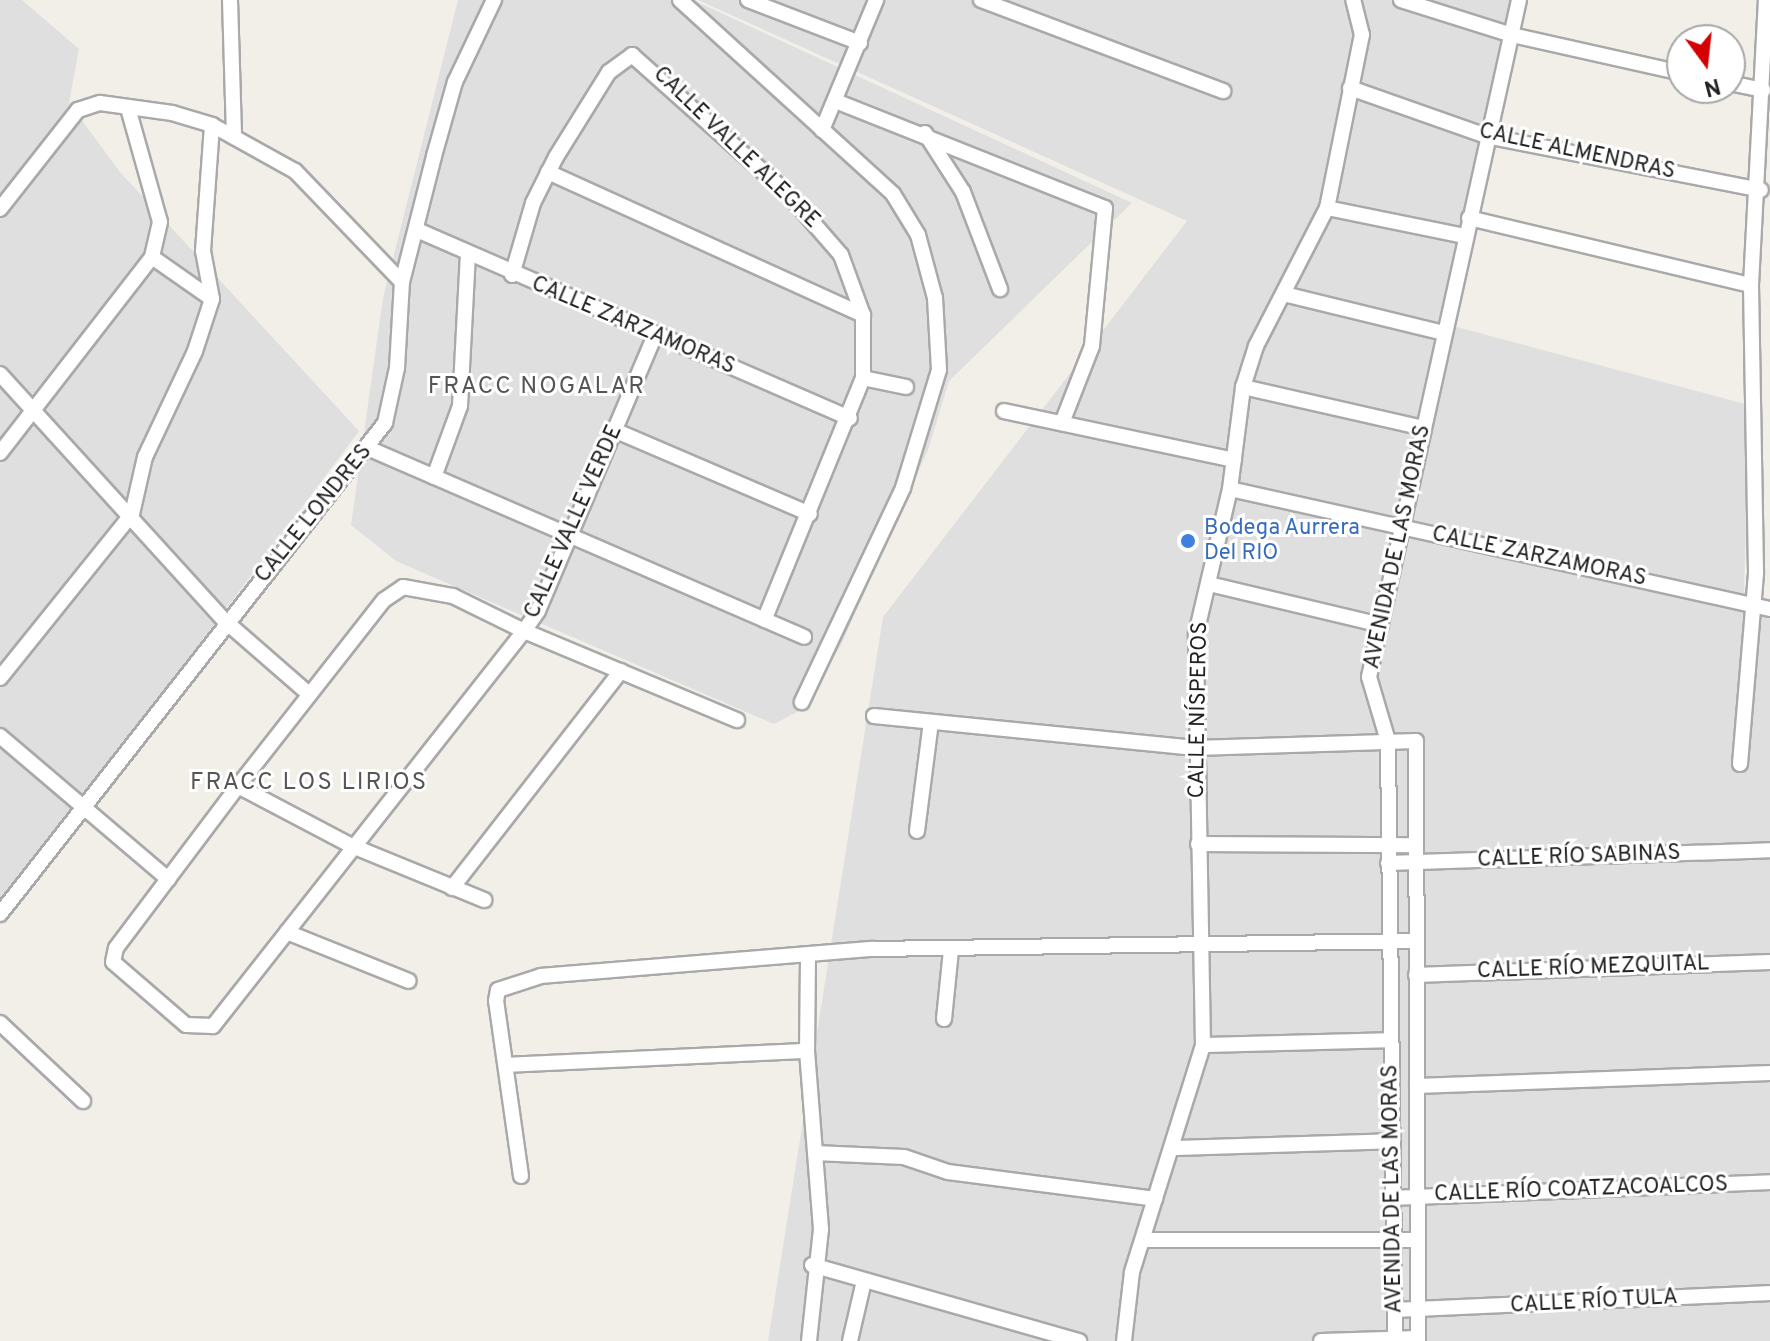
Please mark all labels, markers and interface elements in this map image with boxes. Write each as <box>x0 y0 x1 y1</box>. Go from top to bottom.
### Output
north arrow <box>1666 24 1746 104</box>
street label: CALLE VALLE ALEGRE <box>647 61 825 235</box>
text: N <box>1701 71 1723 101</box>
street label: CALLE ALMENDRAS <box>1476 118 1678 186</box>
street label: CALLE ZARZAMORAS <box>527 271 739 381</box>
district label: FRACC NOGALAR <box>428 374 646 402</box>
street label: CALLE VALLE VERDE <box>519 420 629 624</box>
street label: AVENIDA DE LAS MORAS <box>1359 422 1437 672</box>
street label: CALLE LONDRES <box>250 439 378 589</box>
place label: Bodega Aurrera Del RIO <box>1204 515 1361 566</box>
street label: CALLE ZARZAMORAS <box>1429 521 1649 593</box>
marker: Bodega Aurrera Del RIO <box>1179 532 1197 550</box>
street label: CALLE NÍSPEROS <box>1184 621 1214 799</box>
district label: FRACC LOS LIRIOS <box>190 770 428 798</box>
street label: CALLE RÍO SABINAS <box>1477 840 1681 874</box>
street label: CALLE RÍO MEZQUITAL <box>1477 951 1709 985</box>
street label: AVENIDA DE LAS MORAS <box>1378 1064 1408 1314</box>
street label: CALLE RÍO COATZACOALCOS <box>1434 1172 1728 1208</box>
street label: CALLE RÍO TULA <box>1509 1284 1679 1320</box>

